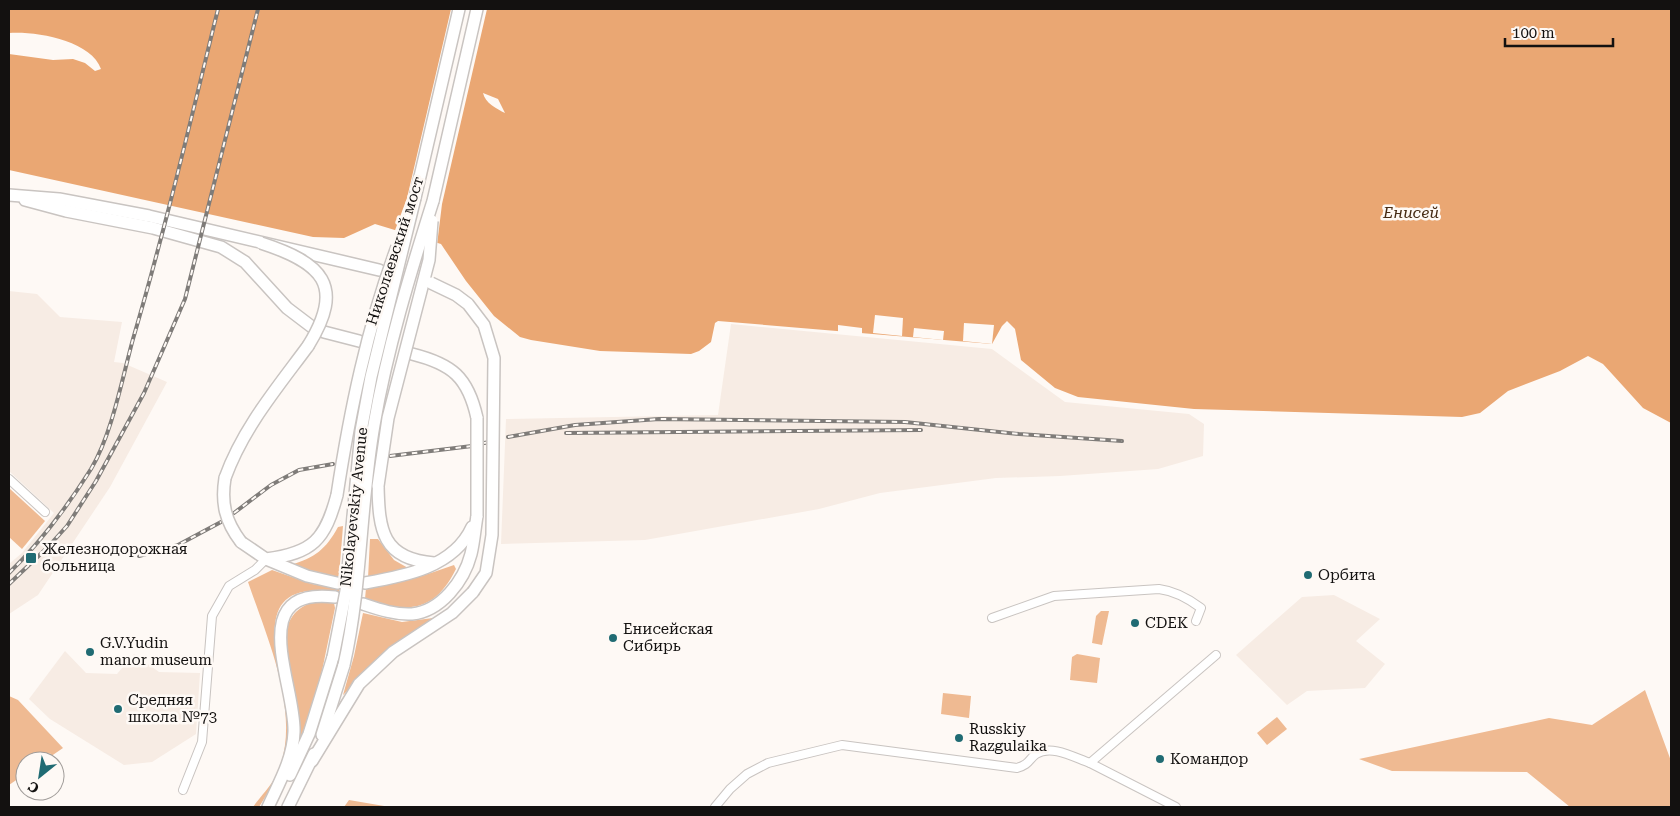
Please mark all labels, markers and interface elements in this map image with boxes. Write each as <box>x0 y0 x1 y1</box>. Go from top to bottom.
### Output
scale bar <box>1505 15 1612 47</box>
text: 100 m <box>1512 24 1555 42</box>
street label: Николаевский мост <box>362 174 428 328</box>
water label: Енисей <box>1382 203 1439 222</box>
street label: Nikolayevskiy Avenue <box>337 426 371 588</box>
place label: Железнодорожная больница <box>42 540 188 575</box>
marker: Железнодорожная больница <box>24 551 38 565</box>
place label: Орбита <box>1318 566 1375 584</box>
marker: Орбита <box>1302 569 1314 581</box>
place label: CDEK <box>1145 614 1188 632</box>
marker: CDEK <box>1129 617 1141 629</box>
place label: Енисейская Сибирь <box>623 620 713 655</box>
marker: Енисейская Сибирь <box>607 632 619 644</box>
place label: G.V.Yudin manor museum <box>100 634 212 669</box>
marker: G.V.Yudin manor museum <box>84 646 96 658</box>
place label: Средняя школа №73 <box>128 691 217 726</box>
marker: Средняя школа №73 <box>112 703 124 715</box>
place label: Russkiy Razgulaika <box>969 720 1047 755</box>
marker: Russkiy Razgulaika <box>953 732 965 744</box>
place label: Командор <box>1170 750 1249 768</box>
north arrow <box>15 751 65 801</box>
marker: Командор <box>1154 753 1166 765</box>
text: С <box>25 778 42 797</box>

